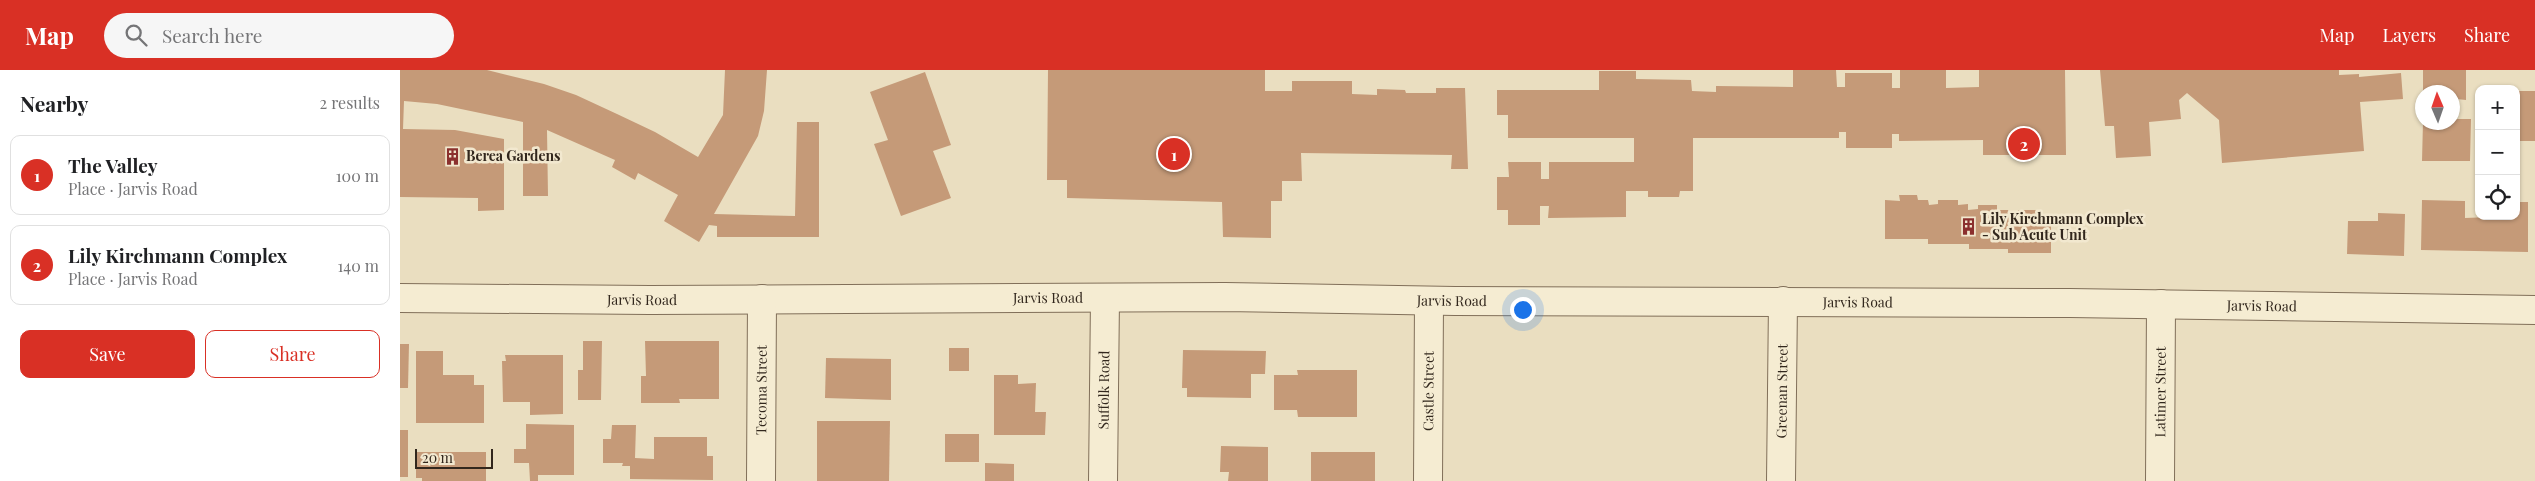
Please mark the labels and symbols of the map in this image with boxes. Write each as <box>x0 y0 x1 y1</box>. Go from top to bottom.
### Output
north arrow <box>2415 85 2460 130</box>
pin: 2 <box>2008 125 2040 163</box>
pin: 1 <box>1158 135 1190 173</box>
building icon: Berea Gardens <box>442 146 462 166</box>
place label: Berea Gardens <box>466 146 561 165</box>
place label: Lily Kirchmann Complex - Sub Acute Unit <box>1982 209 2144 244</box>
building icon: Lily Kirchmann Complex - Sub Acute Unit <box>1958 217 1978 237</box>
street label: Jarvis Road <box>1012 288 1083 307</box>
street label: Jarvis Road <box>606 290 677 309</box>
street label: Jarvis Road <box>1416 290 1487 310</box>
street label: Jarvis Road <box>1822 292 1893 311</box>
street label: Jarvis Road <box>2226 295 2297 315</box>
your location <box>1510 297 1536 323</box>
street label: Greenan Street <box>1771 342 1792 439</box>
street label: Tecoma Street <box>751 344 771 435</box>
street label: Latimer Street <box>2150 345 2170 438</box>
street label: Suffolk Road <box>1094 350 1113 430</box>
street label: Castle Street <box>1418 350 1438 431</box>
scale bar <box>415 446 492 469</box>

